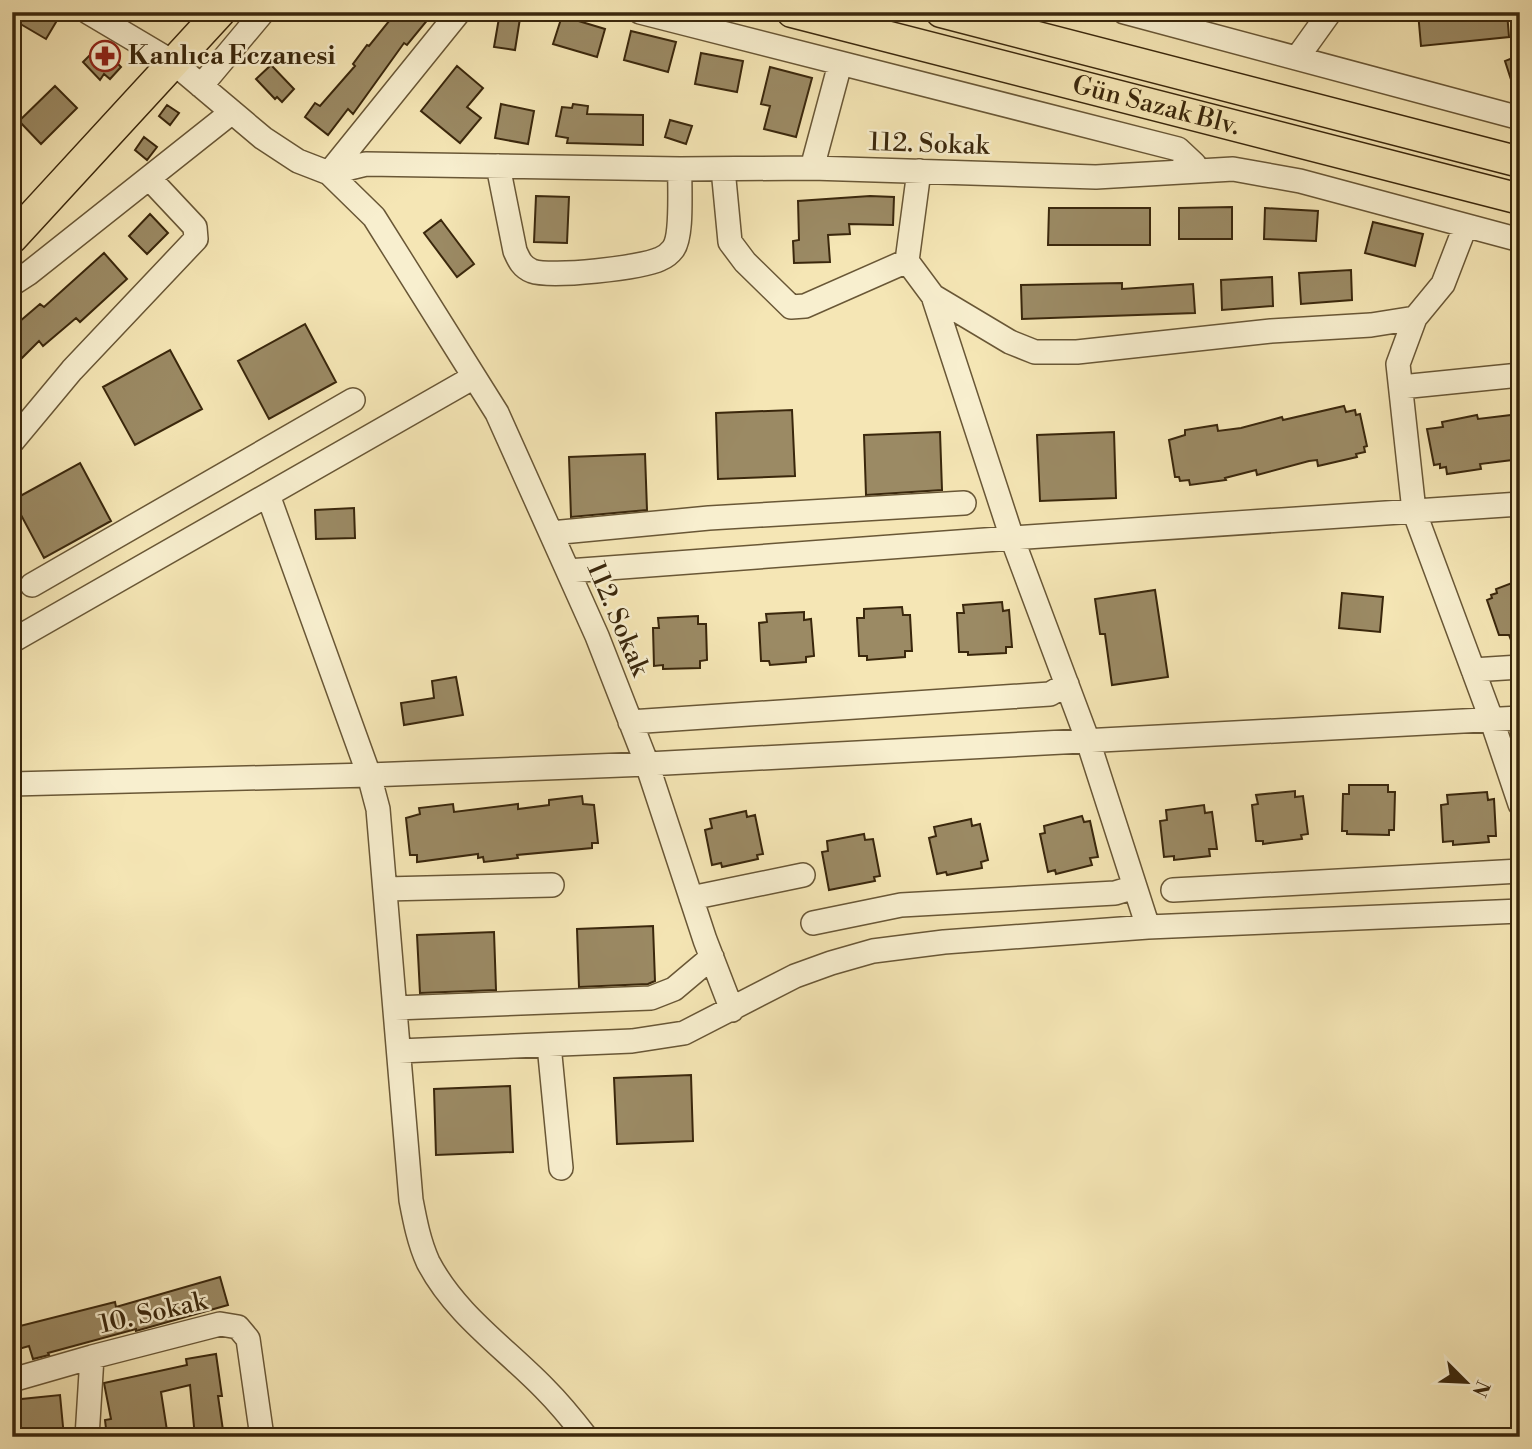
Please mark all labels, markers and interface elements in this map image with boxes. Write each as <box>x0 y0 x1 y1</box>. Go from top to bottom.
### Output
pharmacy icon: Kanlıca Eczanesi <box>88 39 122 73</box>
place label: Kanlıca Eczanesi <box>128 40 336 72</box>
street label: Gün Sazak Blv. <box>1069 69 1243 142</box>
street label: 112. Sokak <box>868 126 991 162</box>
street label: 112. Sokak <box>580 557 657 682</box>
street label: 10. Sokak <box>96 1285 211 1341</box>
north arrow <box>1430 1348 1500 1418</box>
text: N <box>1467 1377 1495 1400</box>

